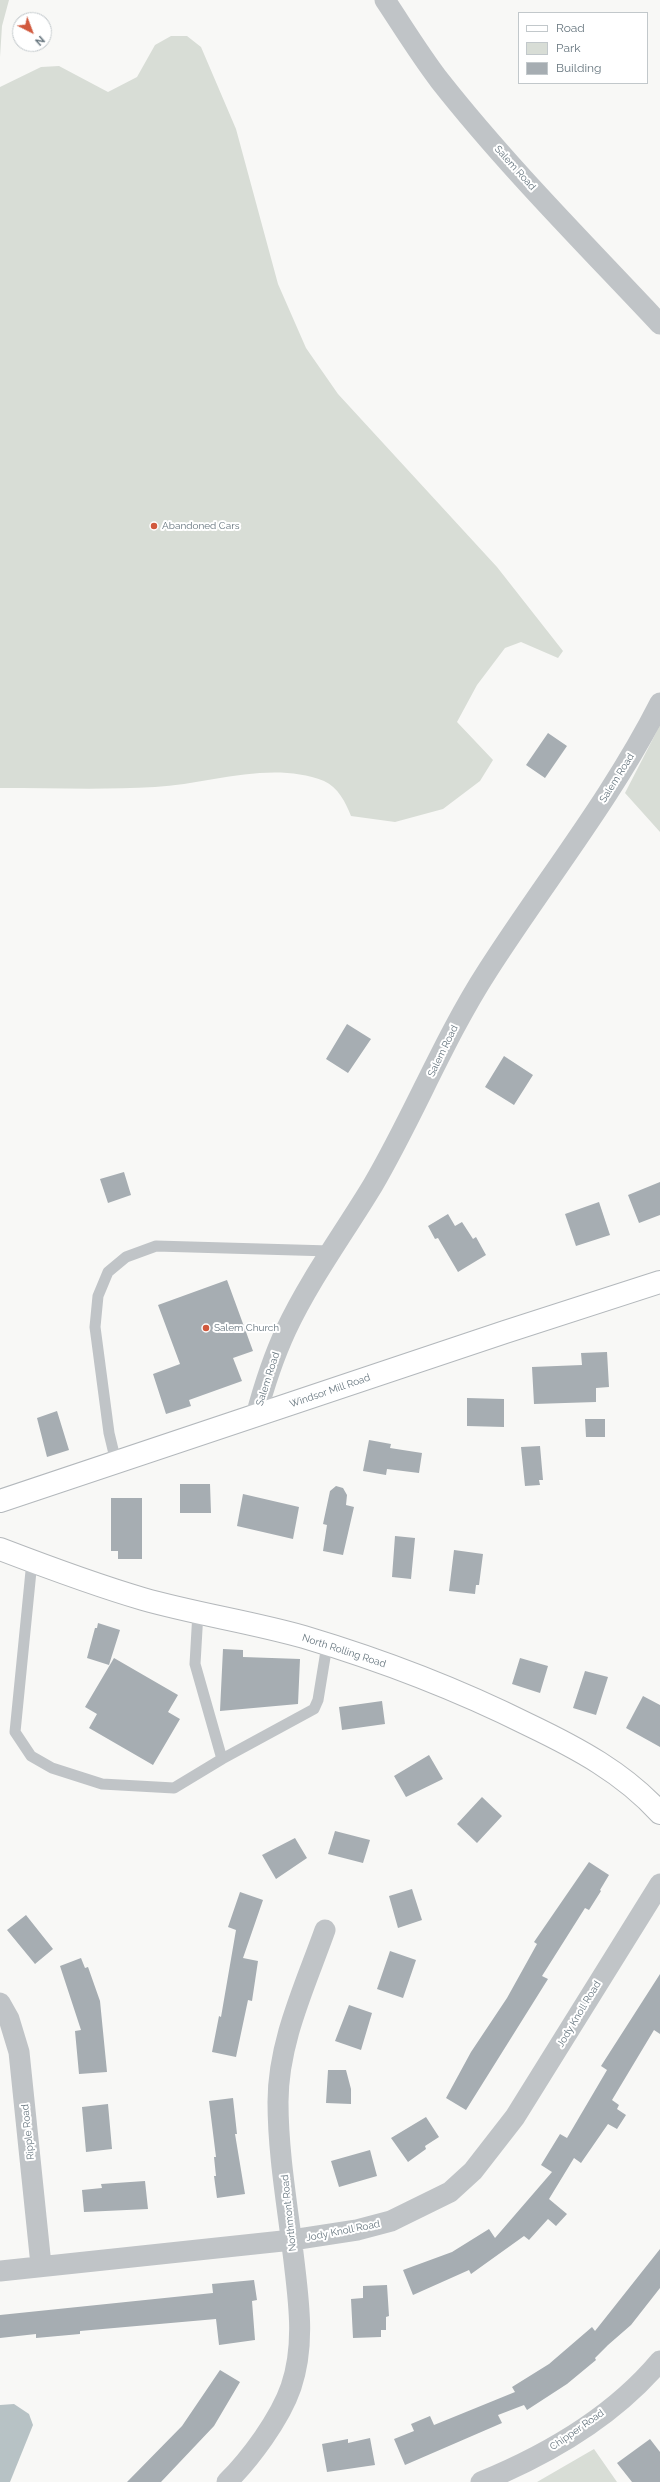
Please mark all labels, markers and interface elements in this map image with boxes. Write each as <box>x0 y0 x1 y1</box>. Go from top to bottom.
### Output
north arrow <box>12 12 52 52</box>
legend <box>518 12 648 84</box>
text: Road <box>556 21 585 35</box>
text: N <box>32 33 47 48</box>
text: Park <box>556 41 581 55</box>
text: Building <box>556 61 602 75</box>
street label: Salem Road <box>492 143 538 193</box>
place label: Abandoned Cars <box>162 520 239 532</box>
marker: Abandoned Cars <box>149 521 159 531</box>
street label: Salem Road <box>597 751 637 805</box>
street label: Salem Road <box>425 1023 461 1079</box>
place label: Salem Church <box>214 1322 279 1334</box>
marker: Salem Church <box>201 1323 211 1333</box>
street label: Salem Road <box>254 1351 282 1407</box>
street label: Windsor Mill Road <box>288 1372 372 1410</box>
street label: North Rolling Road <box>301 1632 387 1670</box>
street label: Jody Knoll Road <box>555 1979 603 2049</box>
street label: Ripple Road <box>19 2103 37 2161</box>
street label: Northmont Road <box>279 2174 299 2252</box>
street label: Jody Knoll Road <box>305 2218 381 2244</box>
street label: Chipper Road <box>548 2407 606 2453</box>

